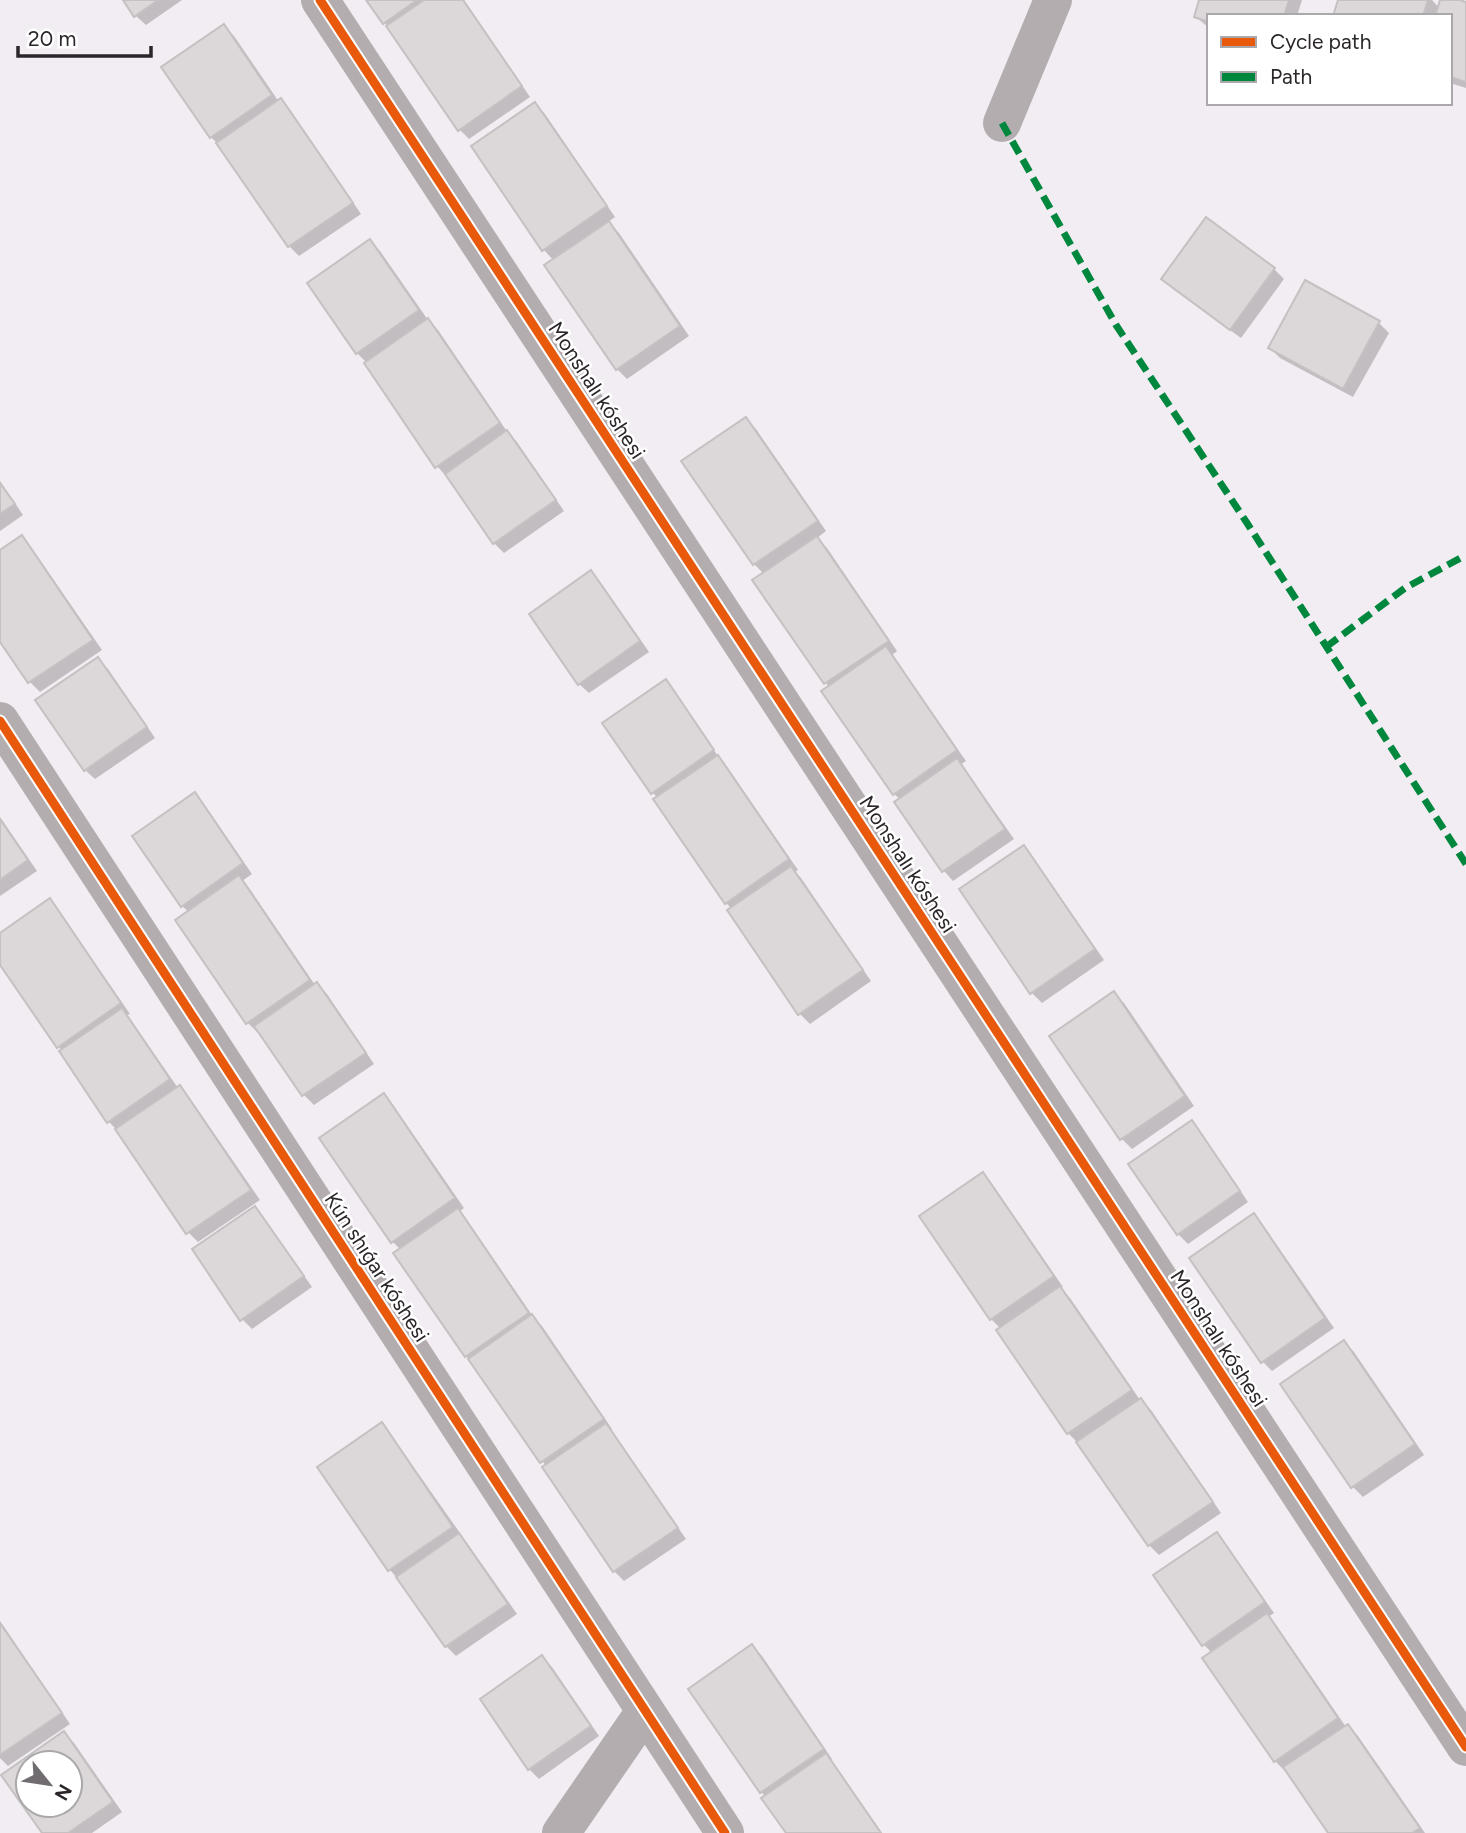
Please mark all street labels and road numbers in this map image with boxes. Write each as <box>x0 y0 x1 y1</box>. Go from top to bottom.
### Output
street label: Monshalı kóshesi <box>543 317 651 463</box>
street label: Monshalı kóshesi <box>854 791 962 937</box>
street label: Kún shıǵar kóshesi <box>319 1188 435 1346</box>
street label: Monshalı kóshesi <box>1165 1265 1273 1411</box>

